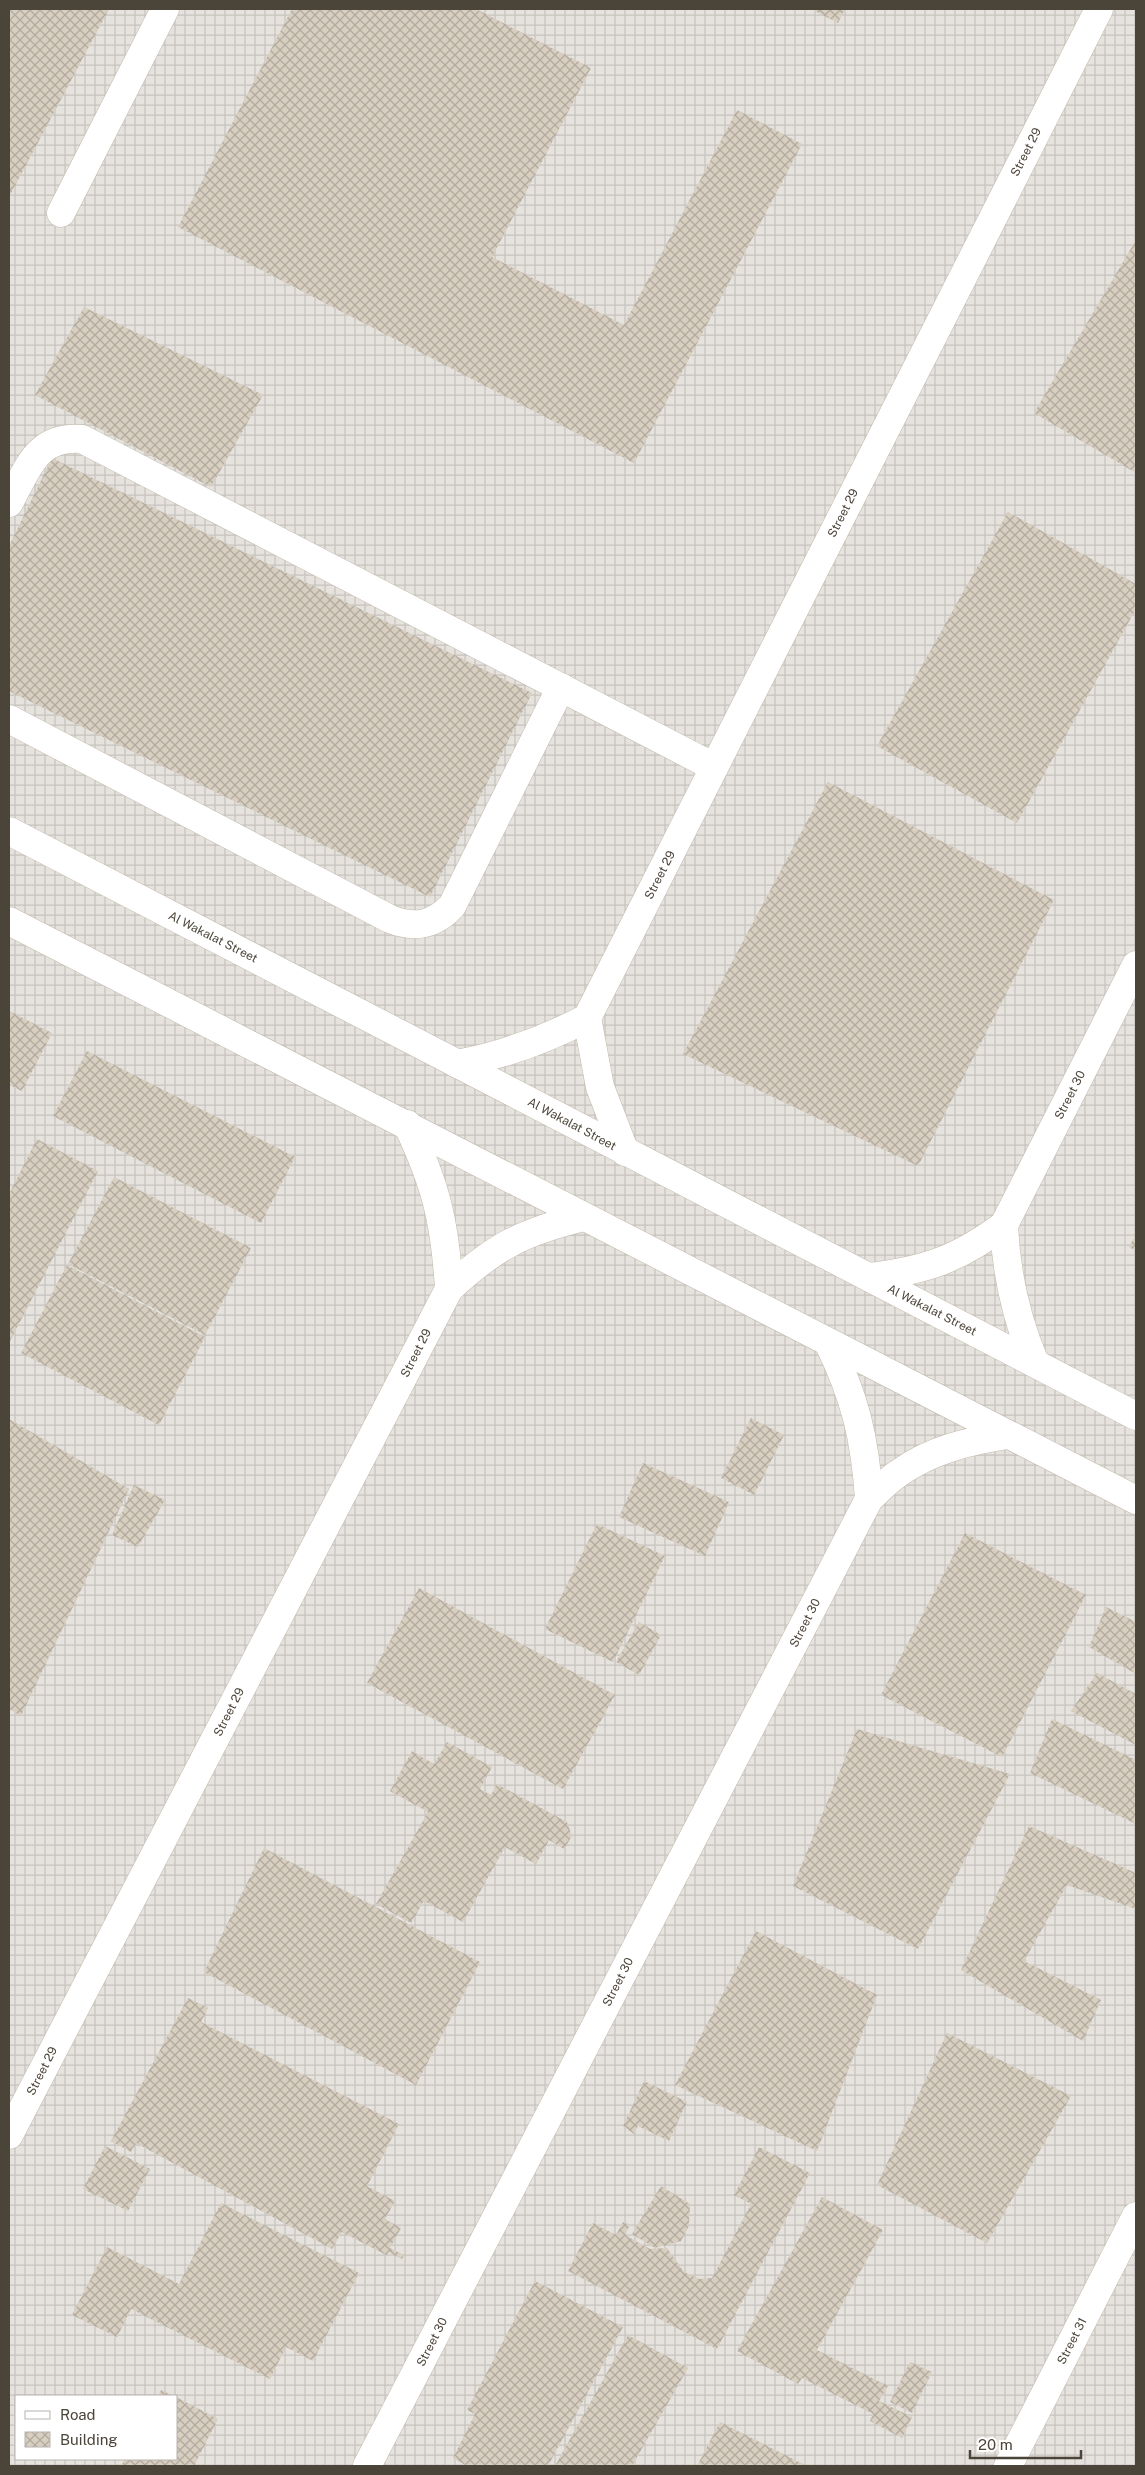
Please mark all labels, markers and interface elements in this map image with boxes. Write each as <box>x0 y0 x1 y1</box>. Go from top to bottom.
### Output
street label: Street 29 <box>1008 125 1044 179</box>
street label: Street 29 <box>825 486 861 540</box>
street label: Street 29 <box>642 848 678 902</box>
street label: Al Wakalat Street <box>166 908 260 966</box>
street label: Street 30 <box>1052 1068 1088 1122</box>
street label: Al Wakalat Street <box>525 1095 619 1153</box>
street label: Al Wakalat Street <box>885 1281 979 1339</box>
street label: Street 29 <box>398 1326 434 1380</box>
street label: Street 30 <box>787 1596 823 1650</box>
street label: Street 29 <box>211 1685 247 1739</box>
street label: Street 30 <box>600 1955 636 2009</box>
street label: Street 29 <box>24 2044 60 2098</box>
street label: Street 30 <box>414 2315 450 2369</box>
street label: Street 31 <box>1054 2315 1090 2367</box>
legend <box>15 2395 178 2460</box>
text: Road <box>60 2406 96 2423</box>
scale bar <box>970 2428 1081 2460</box>
text: Building <box>60 2431 118 2448</box>
text: 20 m <box>978 2436 1013 2453</box>

